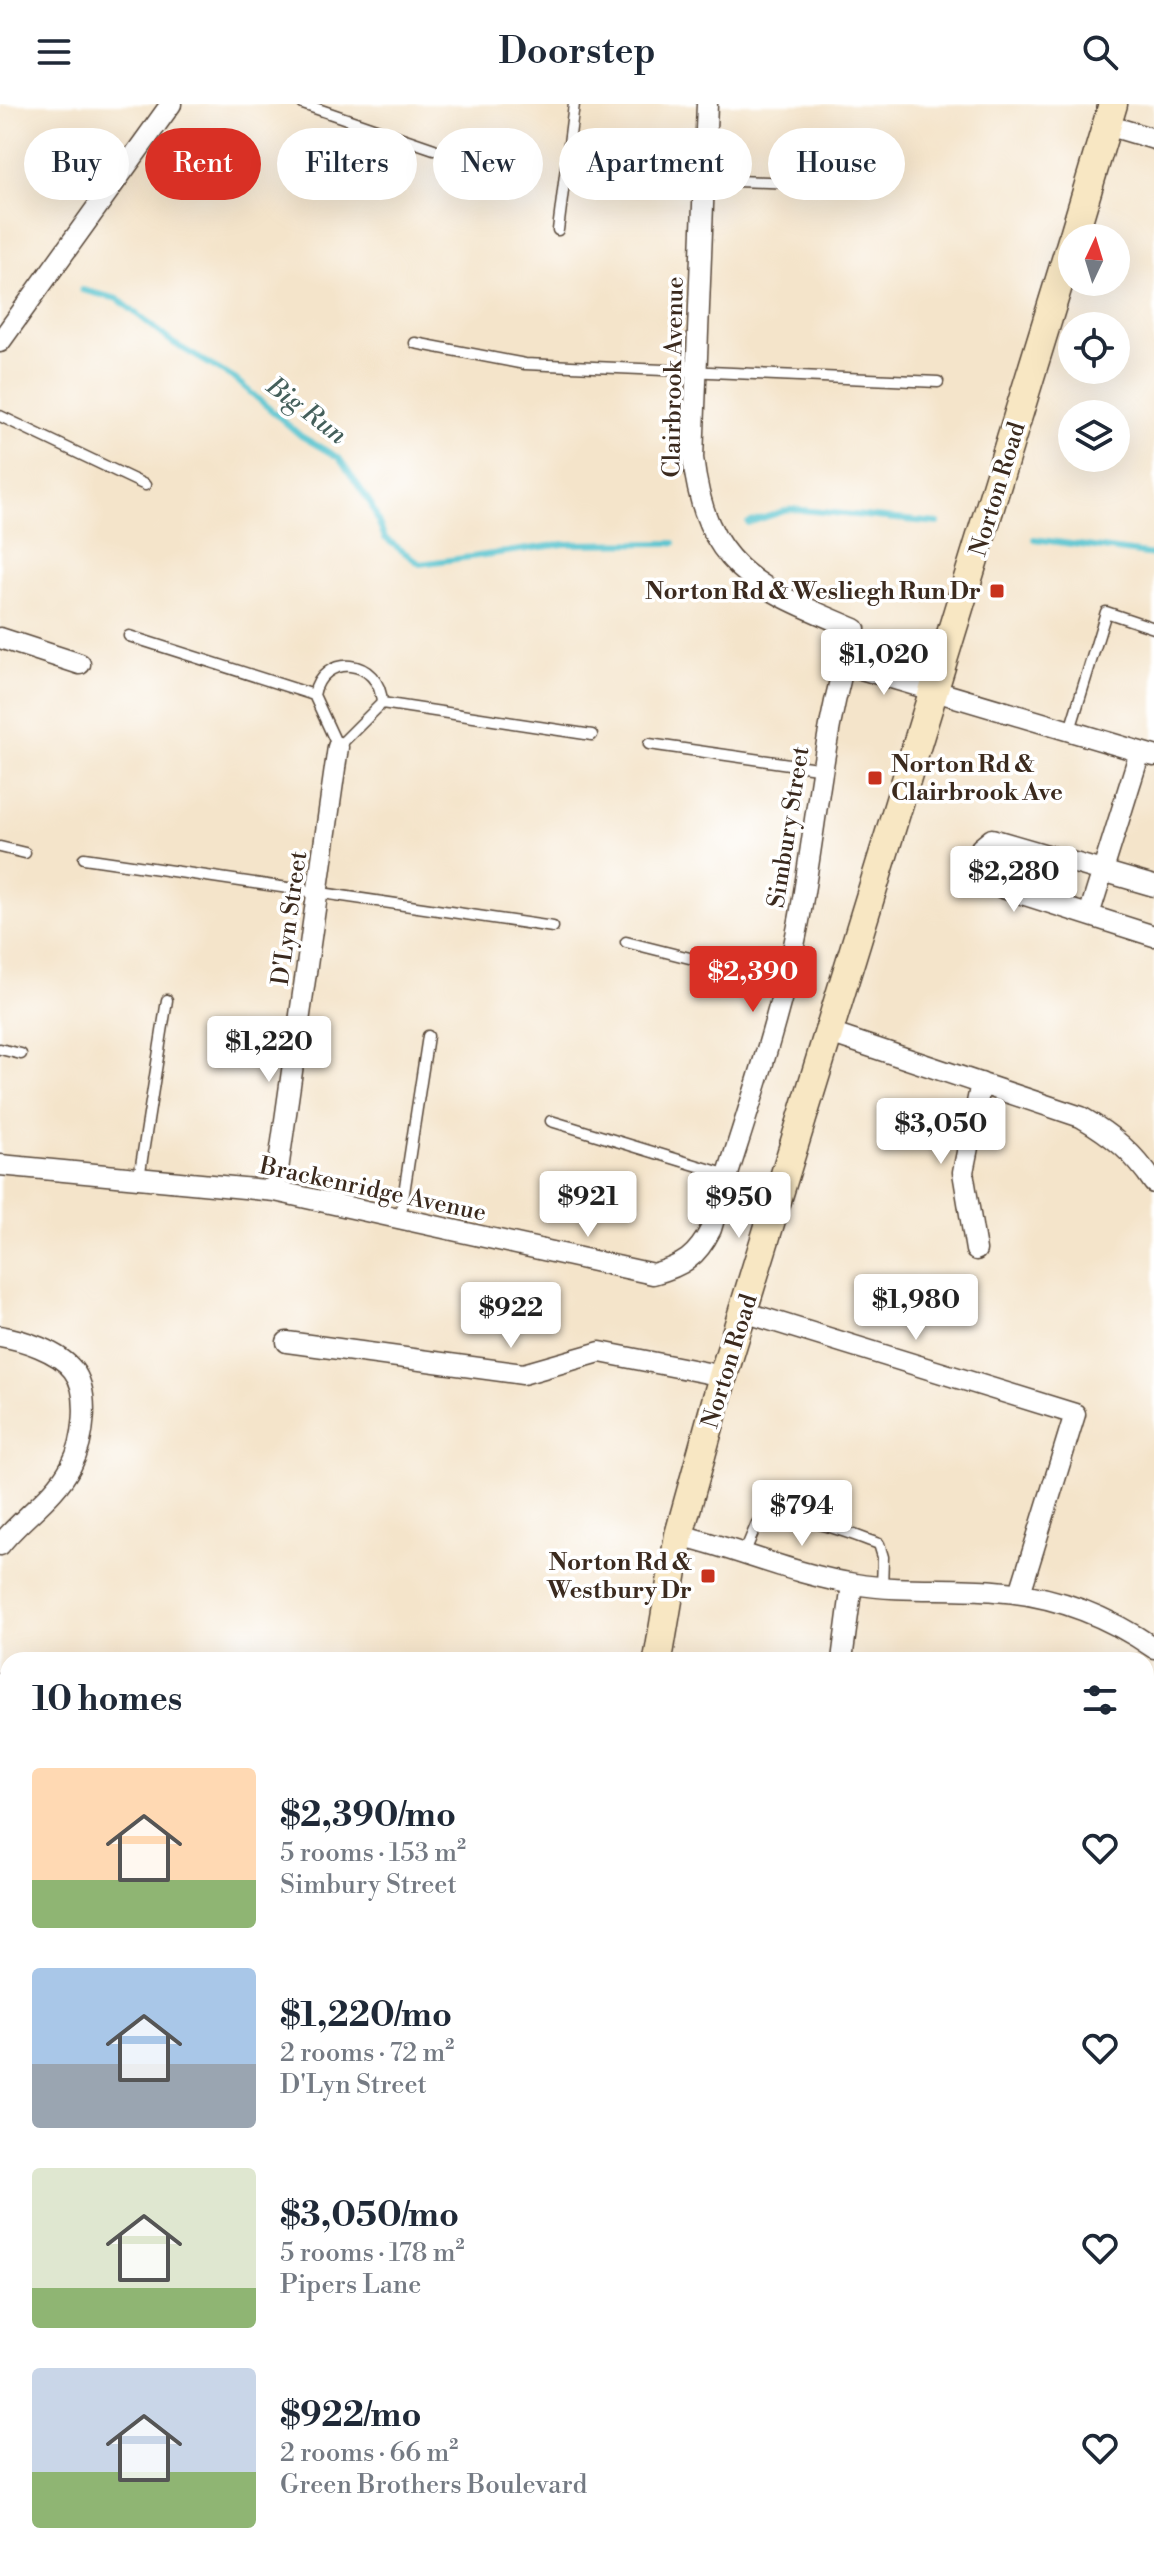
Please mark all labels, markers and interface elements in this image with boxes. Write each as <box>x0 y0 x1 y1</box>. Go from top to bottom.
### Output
icon: menu <box>32 30 76 74</box>
text: Doorstep <box>498 30 656 75</box>
icon: search <box>1078 30 1122 74</box>
chip: Buy <box>24 128 129 200</box>
chip: Rent <box>145 128 261 200</box>
chip: Filters <box>277 128 417 200</box>
chip: New <box>433 128 543 200</box>
chip: Apartment <box>559 128 752 200</box>
chip: House <box>768 128 905 200</box>
north arrow <box>1058 224 1130 296</box>
map controls <box>1058 224 1130 472</box>
street label: Clairbrook Avenue <box>657 276 691 478</box>
button: locate <box>1058 312 1130 384</box>
water label: Big Run <box>259 370 353 452</box>
button: layers <box>1058 400 1130 472</box>
street label: Norton Road <box>963 418 1033 560</box>
place label: Norton Rd & Wesliegh Run Dr <box>645 577 981 607</box>
marker: Norton Rd & Wesliegh Run Dr <box>988 582 1006 600</box>
pin: $1,020 <box>819 629 949 697</box>
text: $1,020 <box>839 639 929 671</box>
street label: Simbury Street <box>761 744 817 910</box>
place label: Norton Rd & Clairbrook Ave <box>891 750 1063 808</box>
marker: Norton Rd & Clairbrook Ave <box>866 769 884 787</box>
pin: $2,280 <box>949 846 1079 914</box>
street label: D'Lyn Street <box>266 848 314 987</box>
text: $2,280 <box>968 856 1060 888</box>
pin: $2,390 <box>688 946 818 1014</box>
text: $2,390 <box>708 956 798 988</box>
pin: $1,220 <box>204 1016 334 1084</box>
text: $1,220 <box>225 1026 313 1058</box>
pin: $3,050 <box>876 1098 1006 1166</box>
text: $3,050 <box>894 1108 988 1140</box>
street label: Brackenridge Avenue <box>256 1151 489 1229</box>
pin: $921 <box>541 1171 635 1239</box>
pin: $950 <box>692 1172 786 1240</box>
text: $921 <box>558 1181 618 1213</box>
text: $950 <box>706 1182 772 1214</box>
pin: $1,980 <box>851 1274 981 1342</box>
pin: $922 <box>464 1282 558 1350</box>
text: $1,980 <box>872 1284 960 1316</box>
street label: Norton Road <box>695 1290 765 1432</box>
text: $922 <box>479 1292 543 1324</box>
pin: $794 <box>755 1480 849 1548</box>
text: $794 <box>770 1490 834 1522</box>
place label: Norton Rd & Westbury Dr <box>546 1548 692 1606</box>
marker: Norton Rd & Westbury Dr <box>699 1567 717 1585</box>
icon: filters <box>1078 1678 1122 1722</box>
text: 10 homes <box>32 1679 182 1721</box>
text: $2,390/mo <box>280 1795 456 1837</box>
icon: home <box>96 1800 192 1896</box>
icon: heart <box>1078 1826 1122 1870</box>
text: 5 rooms · 153 m² <box>280 1837 466 1869</box>
text: Simbury Street <box>280 1869 457 1901</box>
text: $1,220/mo <box>280 1995 452 2037</box>
icon: home <box>96 2000 192 2096</box>
icon: heart <box>1078 2026 1122 2070</box>
text: 2 rooms · 72 m² <box>280 2037 454 2069</box>
text: D'Lyn Street <box>280 2069 427 2101</box>
text: $3,050/mo <box>280 2195 459 2237</box>
icon: home <box>96 2200 192 2296</box>
icon: heart <box>1078 2226 1122 2270</box>
text: 5 rooms · 178 m² <box>280 2237 465 2269</box>
text: Pipers Lane <box>280 2269 422 2301</box>
text: $922/mo <box>280 2395 422 2437</box>
icon: home <box>96 2400 192 2496</box>
icon: heart <box>1078 2426 1122 2470</box>
text: 2 rooms · 66 m² <box>280 2437 458 2469</box>
text: Green Brothers Boulevard <box>280 2469 587 2501</box>

